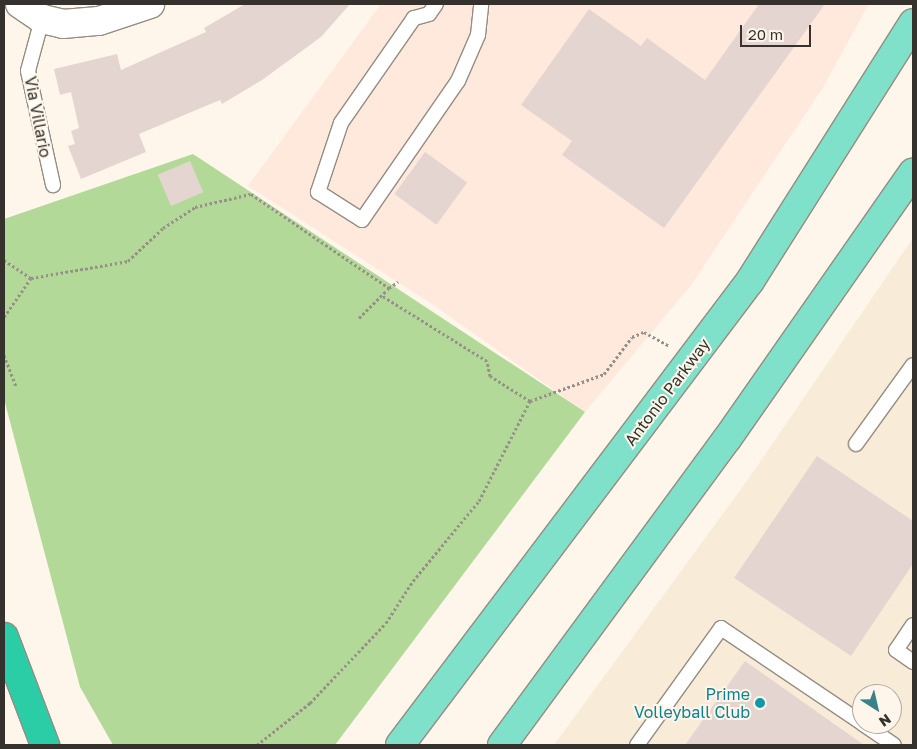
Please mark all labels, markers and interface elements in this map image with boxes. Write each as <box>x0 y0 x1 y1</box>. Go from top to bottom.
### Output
scale bar <box>742 15 813 47</box>
text: 20 m <box>748 25 783 43</box>
street label: Via Villario <box>21 75 55 159</box>
street label: Antonio Parkway <box>620 335 714 449</box>
place label: Prime Volleyball Club <box>634 684 750 722</box>
north arrow <box>852 684 902 734</box>
marker: Prime Volleyball Club <box>754 697 766 709</box>
text: N <box>876 711 895 731</box>

